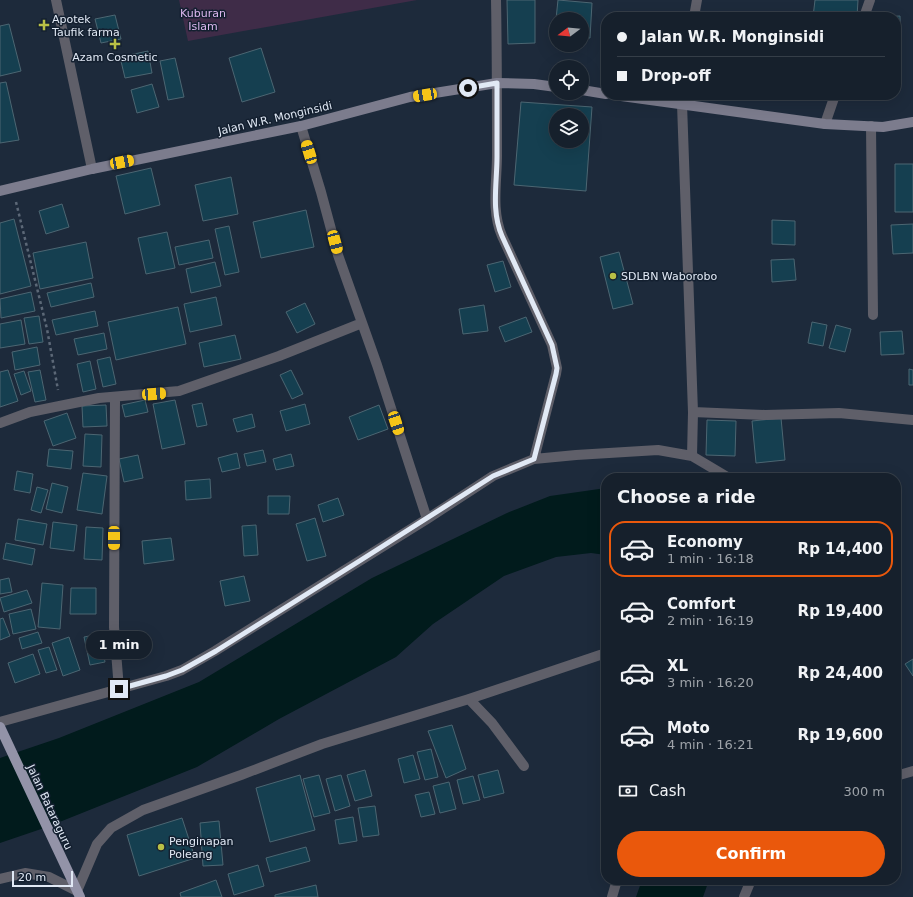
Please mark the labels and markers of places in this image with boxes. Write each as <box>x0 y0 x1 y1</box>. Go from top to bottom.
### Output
place label: Apotek Taufik farma <box>51 13 120 39</box>
marker: Apotek Taufik farma <box>39 20 49 30</box>
marker: Azam Cosmetic <box>110 39 120 49</box>
place label: Azam Cosmetic <box>72 51 158 64</box>
place label: SDLBN Waborobo <box>621 270 717 283</box>
marker: SDLBN Waborobo <box>608 271 618 281</box>
place label: Penginapan Poleang <box>169 835 233 861</box>
marker: Penginapan Poleang <box>156 842 166 852</box>

